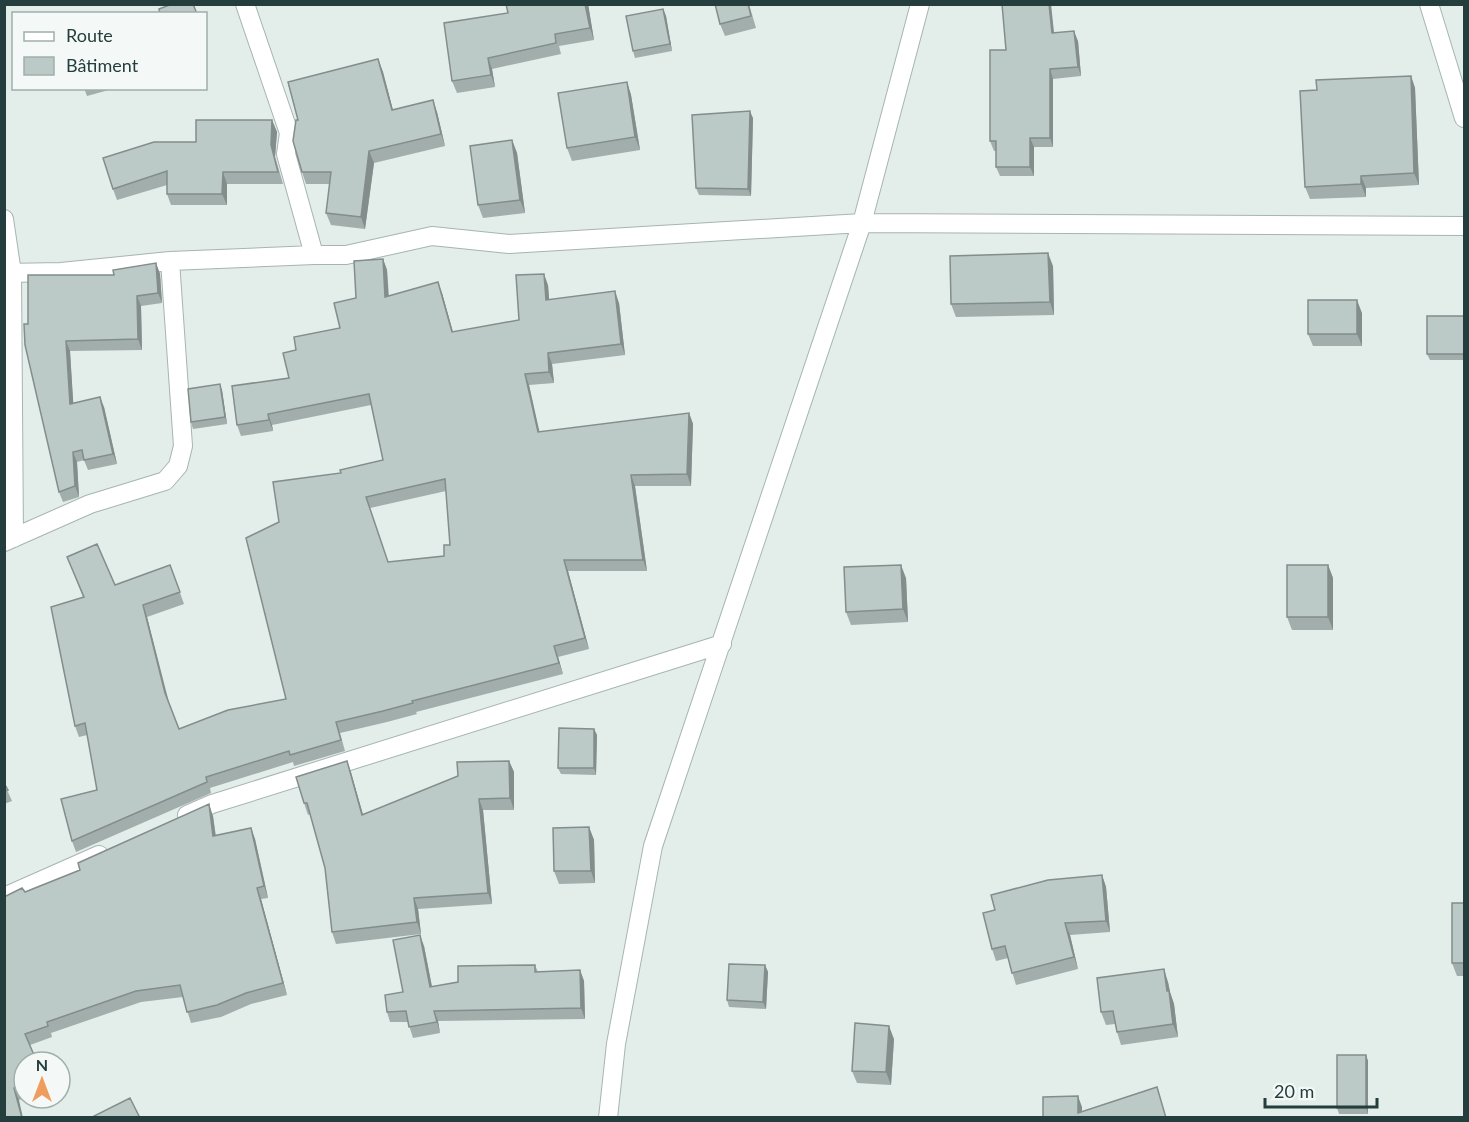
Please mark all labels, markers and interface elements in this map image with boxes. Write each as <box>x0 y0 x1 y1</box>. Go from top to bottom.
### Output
legend <box>12 12 207 90</box>
text: Route <box>66 24 113 46</box>
text: Bâtiment <box>66 54 139 76</box>
north arrow <box>12 1050 72 1110</box>
text: N <box>36 1055 48 1074</box>
scale bar <box>1265 1071 1378 1109</box>
text: 20 m <box>1274 1080 1314 1102</box>

